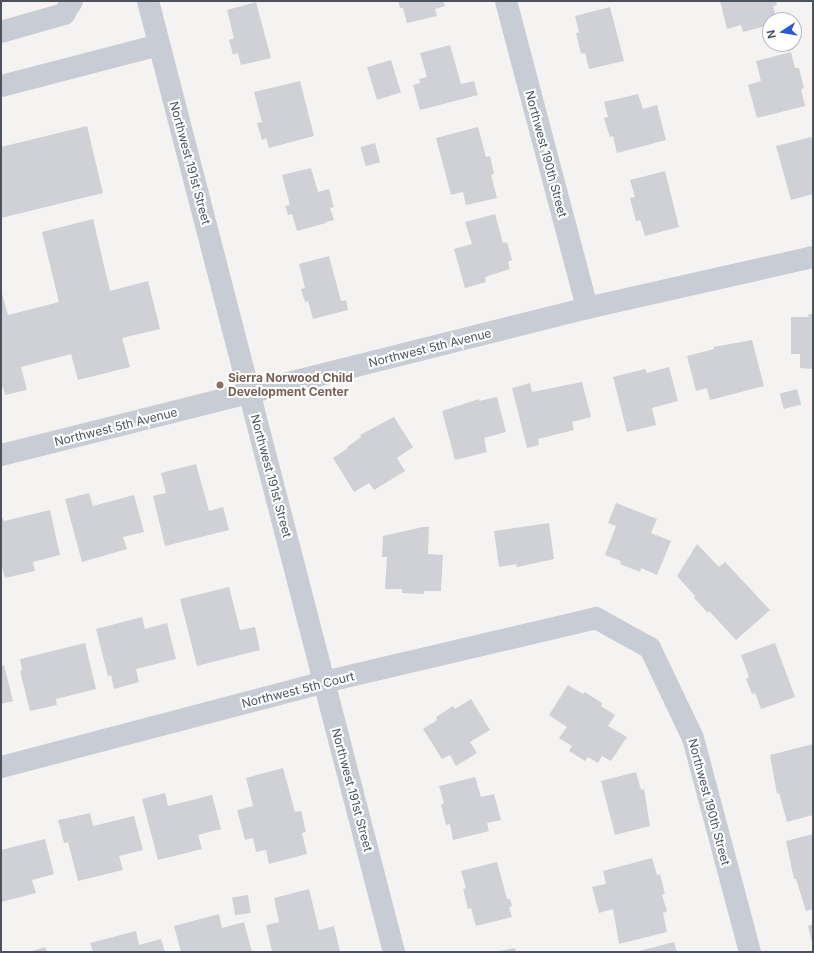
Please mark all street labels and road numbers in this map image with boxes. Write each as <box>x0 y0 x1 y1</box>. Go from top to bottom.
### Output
street label: Northwest 190th Street <box>522 89 570 219</box>
street label: Northwest 191st Street <box>167 100 213 226</box>
street label: Northwest 5th Avenue <box>367 326 493 370</box>
street label: Northwest 5th Avenue <box>53 405 179 449</box>
street label: Northwest 191st Street <box>248 413 294 539</box>
street label: Northwest 5th Court <box>240 669 356 711</box>
street label: Northwest 191st Street <box>329 727 375 853</box>
street label: Northwest 190th Street <box>685 737 733 867</box>

